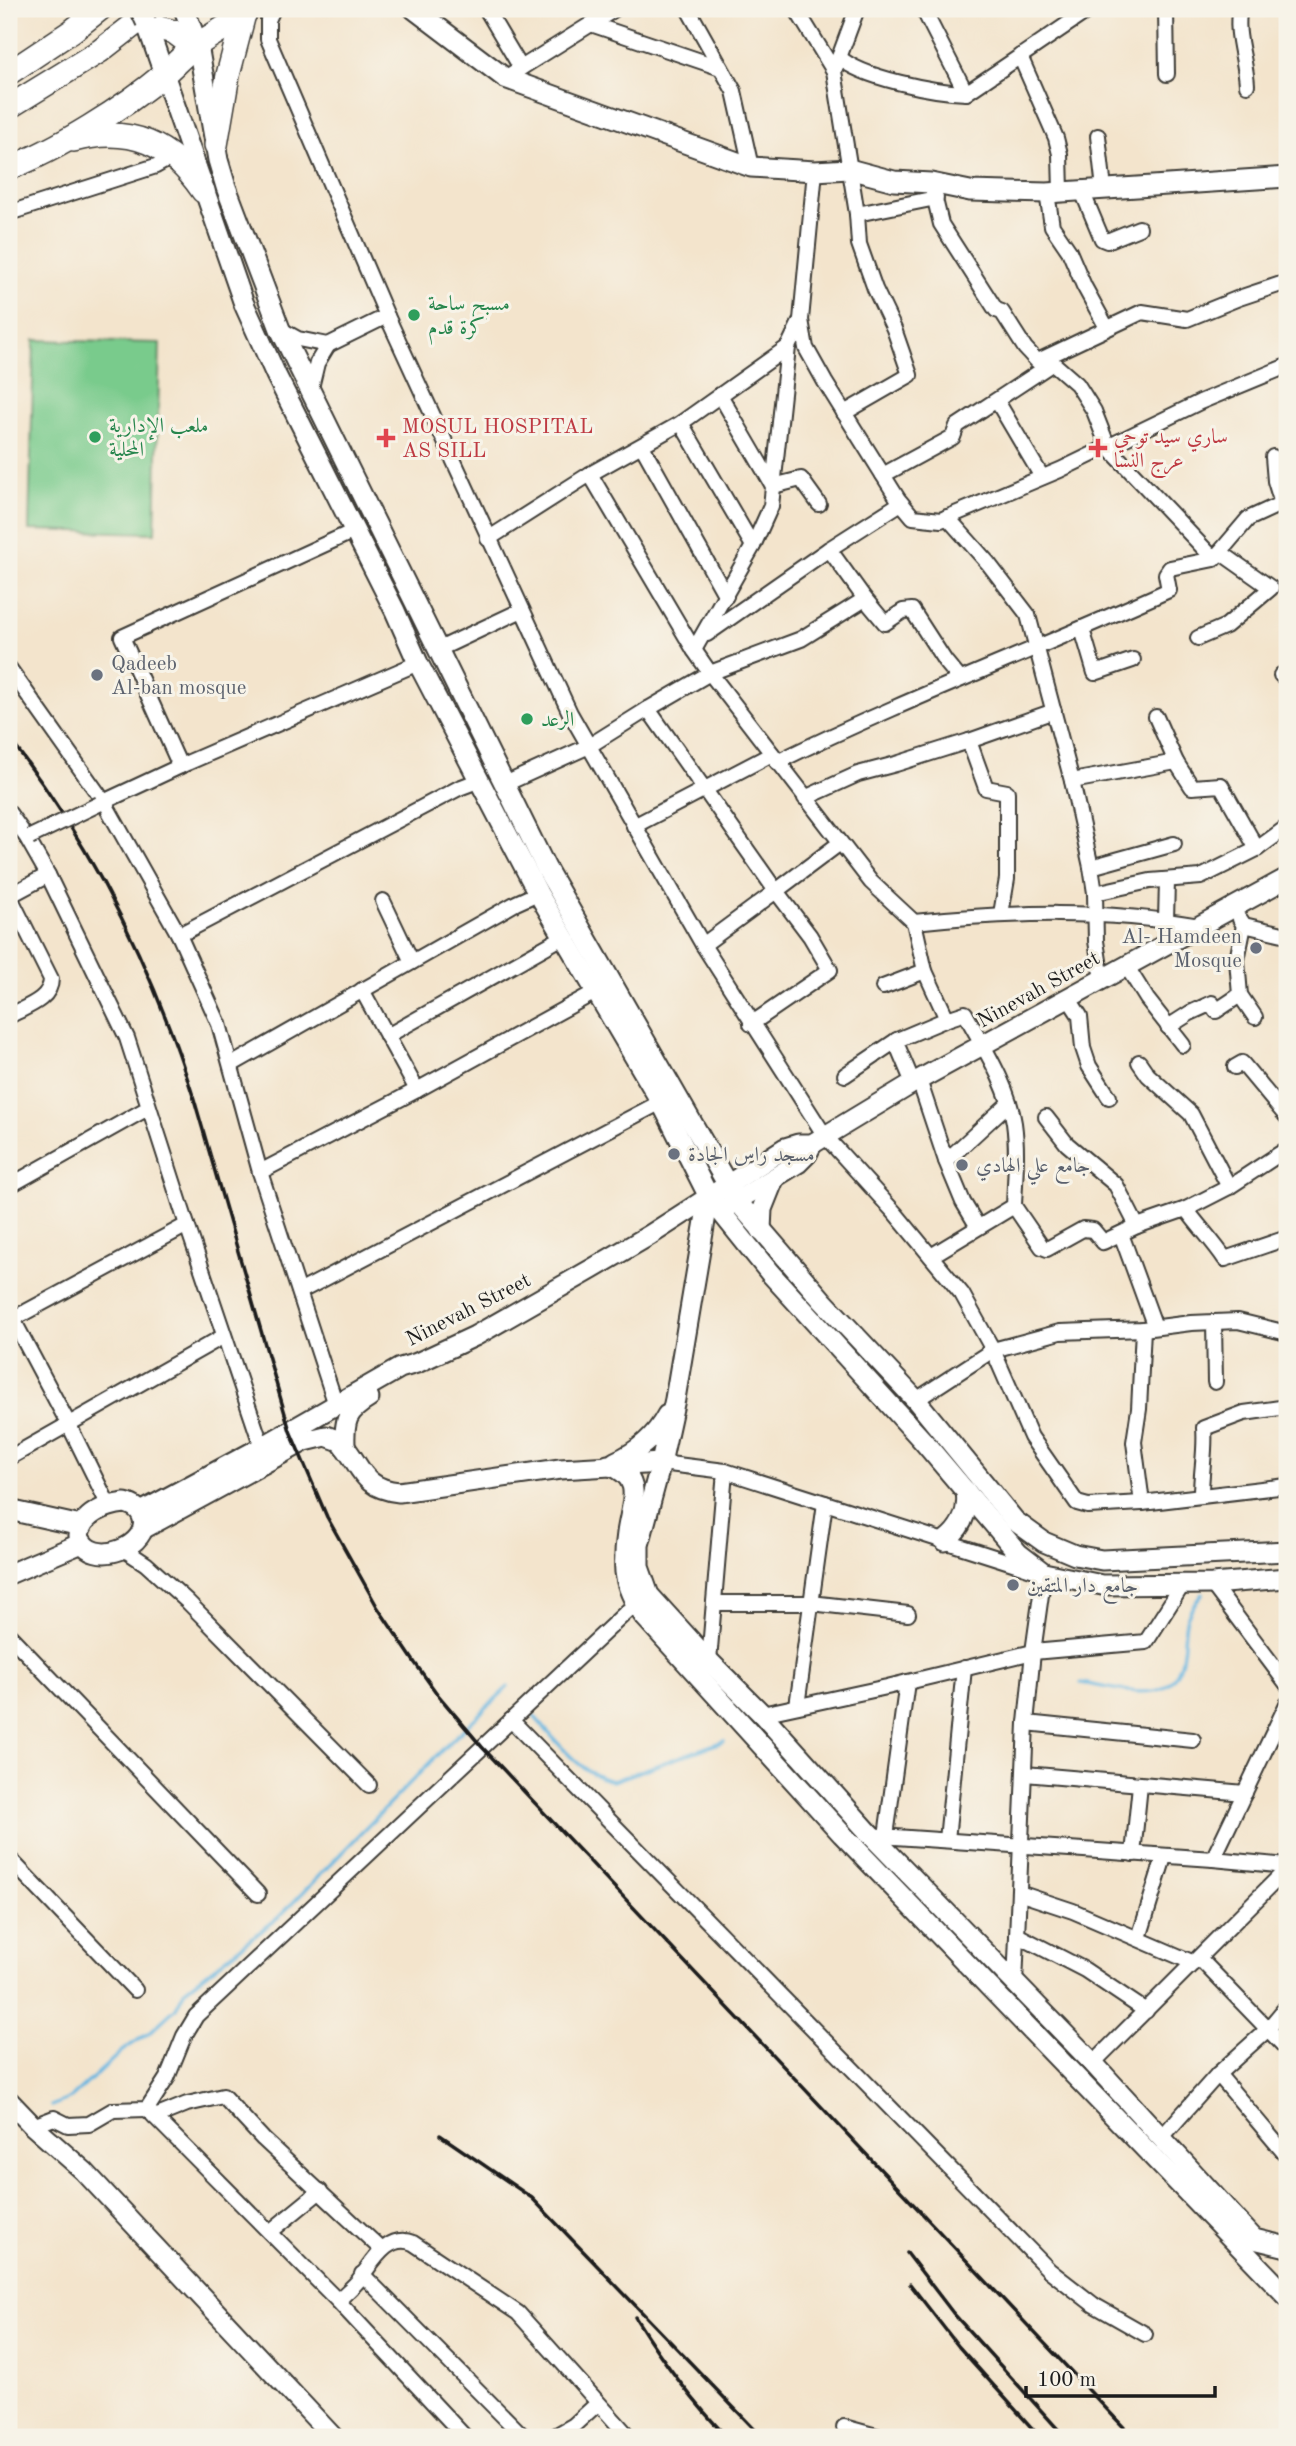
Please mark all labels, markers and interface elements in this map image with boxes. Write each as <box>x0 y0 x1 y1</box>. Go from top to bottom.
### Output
place label: مسبح ساحة كرة قدم <box>428 294 510 345</box>
marker: مسبح ساحة كرة قدم <box>406 307 422 323</box>
place label: ملعب الإدارية المحلية <box>109 416 208 461</box>
place label: MOSUL HOSPITAL AS SILL <box>402 417 593 462</box>
place label: ساري سيد توحي عرج النسا <box>1114 427 1228 479</box>
marker: MOSUL HOSPITAL AS SILL <box>376 428 396 448</box>
marker: ملعب الإدارية المحلية <box>87 429 103 445</box>
marker: ساري سيد توحي عرج النسا <box>1088 438 1108 458</box>
place label: Qadeeb Al-ban mosque <box>111 654 246 699</box>
marker: Qadeeb Al-ban mosque <box>89 667 105 683</box>
place label: الرعد <box>541 709 574 731</box>
marker: الرعد <box>519 711 535 727</box>
place label: Al- Hamdeen Mosque <box>1121 927 1242 972</box>
marker: Al- Hamdeen Mosque <box>1248 940 1264 956</box>
street label: Ninevah Street <box>974 948 1104 1033</box>
place label: مسجد راس الجادة <box>688 1145 815 1166</box>
marker: مسجد راس الجادة <box>666 1146 682 1162</box>
place label: جامع علي الهادي <box>976 1156 1091 1185</box>
marker: جامع علي الهادي <box>954 1157 970 1173</box>
street label: Ninevah Street <box>403 1270 534 1351</box>
place label: جامع دار المتقين <box>1027 1576 1138 1604</box>
marker: جامع دار المتقين <box>1005 1577 1021 1593</box>
scale bar <box>1026 2355 1216 2399</box>
text: 100 m <box>1037 2370 1096 2391</box>

